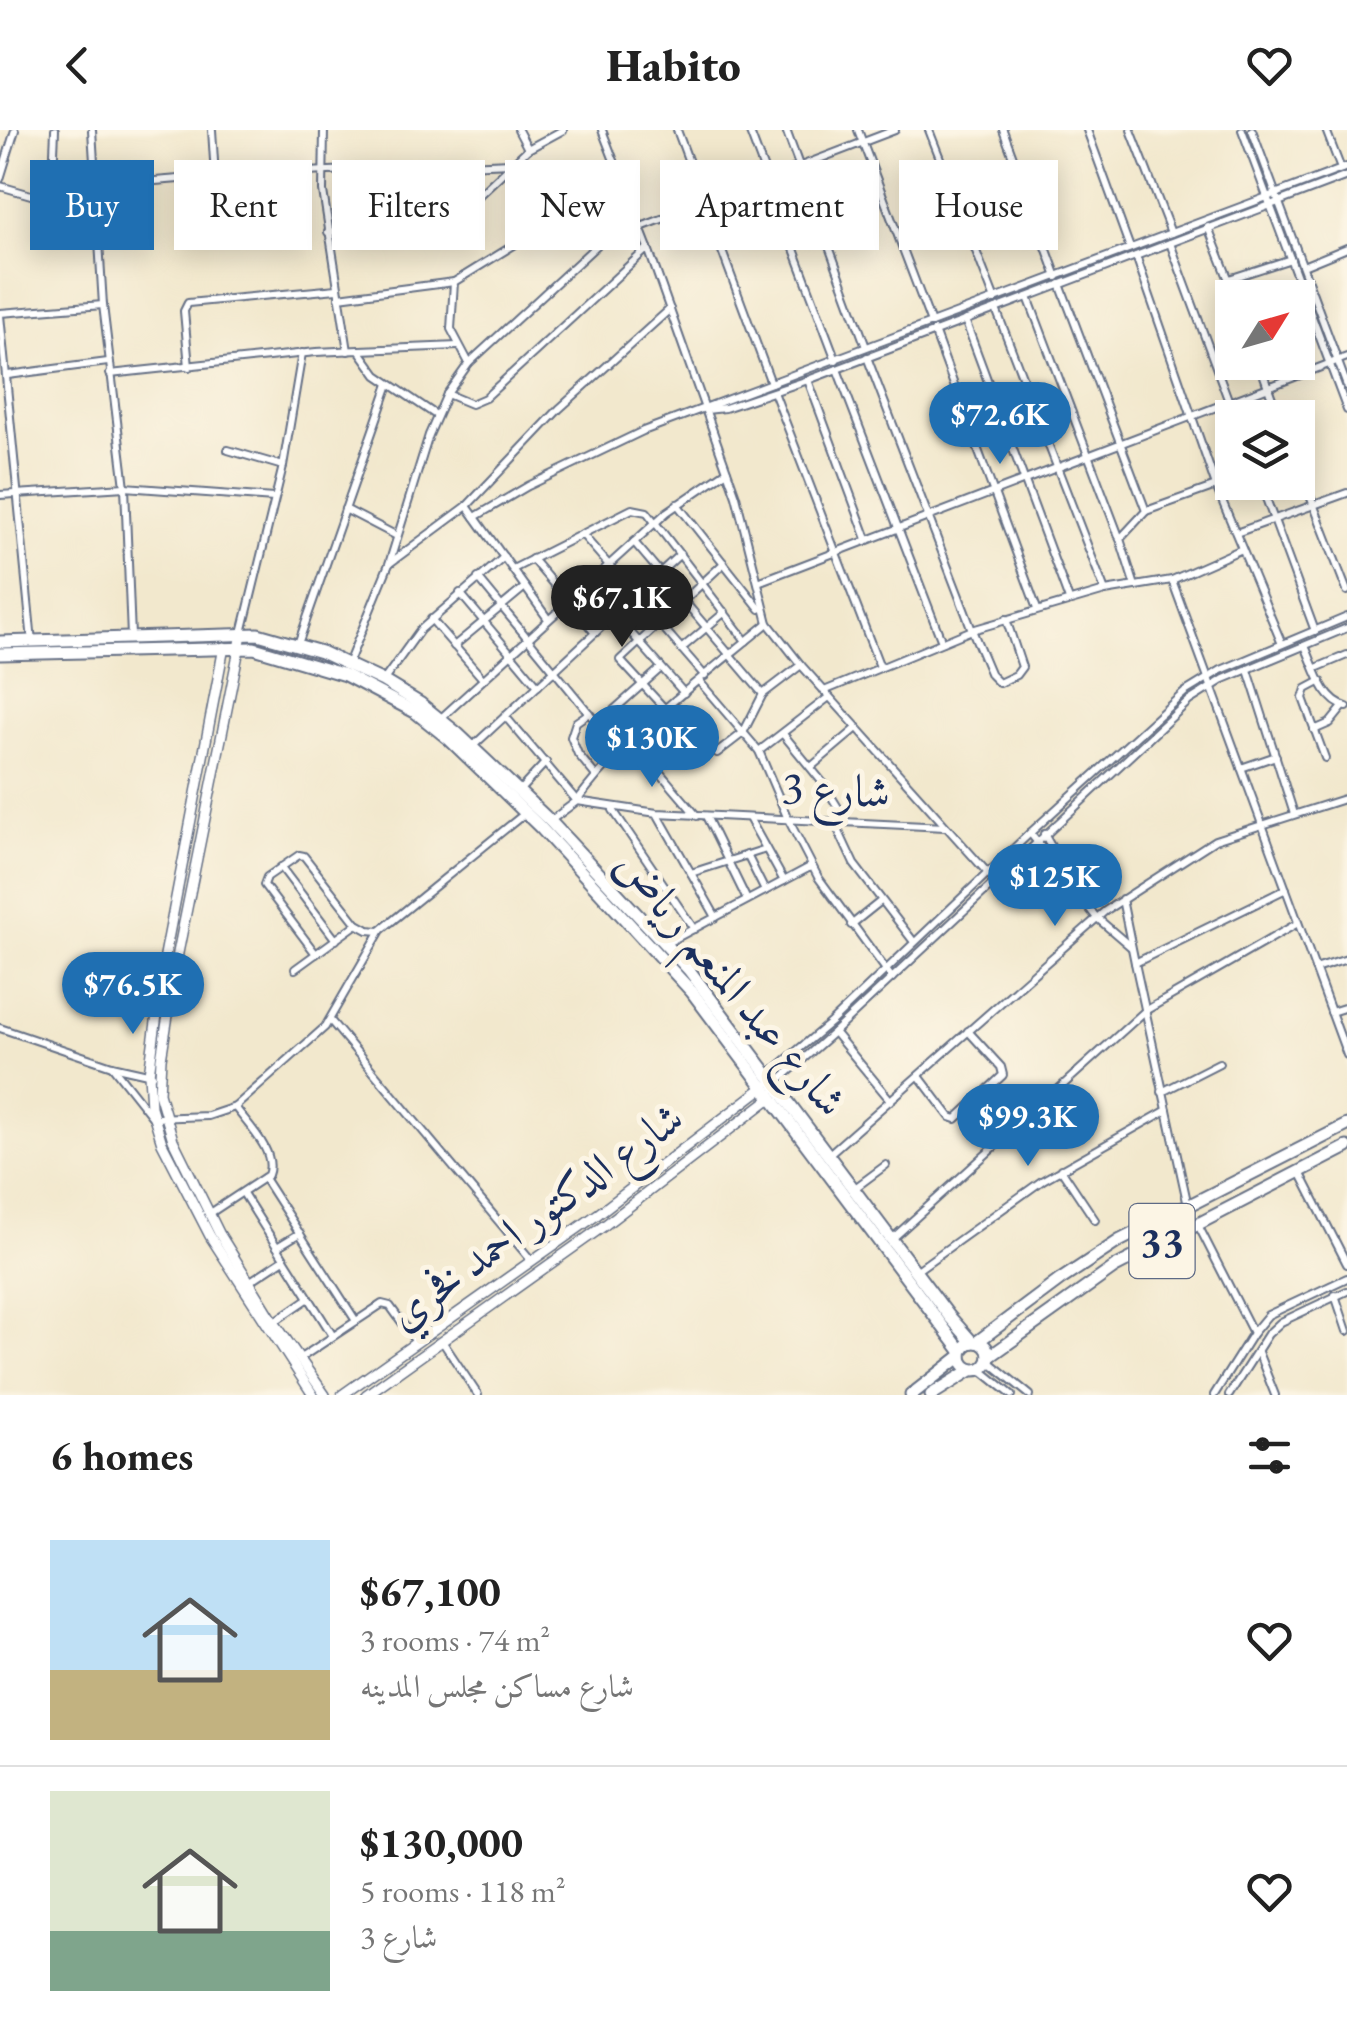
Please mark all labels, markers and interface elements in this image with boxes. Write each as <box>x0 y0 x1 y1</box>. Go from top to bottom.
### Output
text: Habito <box>606 36 741 94</box>
icon: back <box>50 38 105 93</box>
icon: heart <box>1242 38 1297 93</box>
chip: Buy <box>30 160 154 250</box>
chip: Rent <box>174 160 312 250</box>
chip: Filters <box>332 160 485 250</box>
chip: New <box>505 160 640 250</box>
chip: Apartment <box>660 160 879 250</box>
chip: House <box>899 160 1058 250</box>
north arrow <box>1215 280 1315 380</box>
map controls <box>1215 280 1315 500</box>
pin: $72.6K <box>919 382 1081 467</box>
text: $72.6K <box>951 393 1049 435</box>
button: layers <box>1215 400 1315 500</box>
pin: $67.1K <box>541 565 703 650</box>
text: $67.1K <box>573 576 671 618</box>
pin: $130K <box>582 705 722 790</box>
text: $130K <box>607 716 697 758</box>
street label: شارع 3 <box>780 757 892 830</box>
street label: شارع عبد المنعم رياض <box>592 836 861 1137</box>
pin: $125K <box>985 844 1125 929</box>
text: $125K <box>1010 855 1100 897</box>
pin: $76.5K <box>52 952 214 1037</box>
text: $76.5K <box>84 963 182 1005</box>
pin: $99.3K <box>947 1084 1109 1169</box>
street label: شارع الدكتور احمد فخري <box>376 1088 700 1349</box>
text: $99.3K <box>979 1095 1077 1137</box>
road number: 33 <box>1130 1204 1194 1278</box>
text: 6 homes <box>50 1428 193 1483</box>
icon: filters <box>1242 1428 1297 1483</box>
text: $67,100 <box>360 1564 501 1619</box>
icon: home <box>130 1580 250 1700</box>
icon: heart <box>1242 1613 1297 1668</box>
text: 3 rooms · 74 m² <box>360 1619 550 1661</box>
text: شارع مساكن مجلس المدينه <box>360 1665 634 1707</box>
text: $130,000 <box>360 1815 523 1870</box>
icon: home <box>130 1831 250 1951</box>
icon: heart <box>1242 1864 1297 1919</box>
text: 5 rooms · 118 m² <box>360 1870 566 1912</box>
text: شارع 3 <box>360 1916 437 1958</box>

